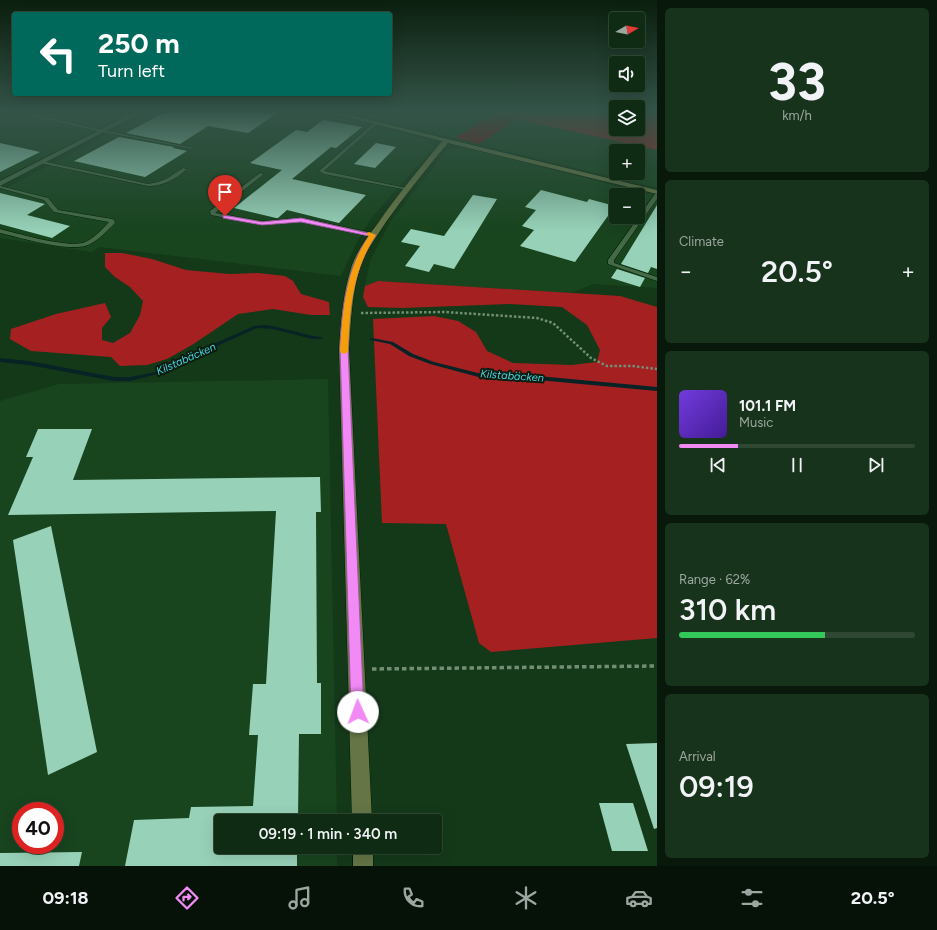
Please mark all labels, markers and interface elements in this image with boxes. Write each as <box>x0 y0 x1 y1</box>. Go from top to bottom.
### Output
north arrow <box>609 12 645 48</box>
map controls <box>609 12 645 224</box>
text: 250 m <box>98 26 180 60</box>
icon: left <box>32 28 84 80</box>
text: 33 <box>768 51 826 113</box>
button: sound <box>609 56 645 92</box>
text: Turn left <box>98 60 165 82</box>
button: layers <box>609 100 645 136</box>
text: km/h <box>782 108 812 123</box>
button: + <box>609 144 645 180</box>
pin <box>208 175 242 216</box>
icon: arrive <box>214 181 236 203</box>
button: − <box>609 188 645 224</box>
text: Climate <box>679 234 724 249</box>
text: 20.5° <box>761 253 833 290</box>
text: − <box>679 258 693 285</box>
text: + <box>901 258 915 285</box>
water label: Kilstabäcken <box>154 340 218 378</box>
water label: Kilstabäcken <box>480 367 544 385</box>
text: 101.1 FM <box>739 397 796 415</box>
text: Music <box>739 415 773 430</box>
icon: previous <box>707 454 729 476</box>
icon: pause <box>786 454 808 476</box>
icon: next <box>865 454 887 476</box>
text: Range · 62% <box>679 572 750 587</box>
text: 310 km <box>679 591 776 628</box>
position arrow <box>337 691 379 733</box>
text: Arrival <box>679 749 716 764</box>
text: 09:19 <box>679 768 754 805</box>
speed limit sign: 40 <box>12 802 64 854</box>
text: 09:19 · 1 min · 340 m <box>259 825 397 843</box>
icon: directions <box>173 884 201 912</box>
icon: music <box>286 884 314 912</box>
icon: phone <box>399 884 427 912</box>
icon: climate <box>512 884 540 912</box>
icon: car <box>625 884 653 912</box>
icon: filters <box>738 884 766 912</box>
text: 09:18 <box>42 887 89 909</box>
text: 20.5° <box>851 887 895 909</box>

